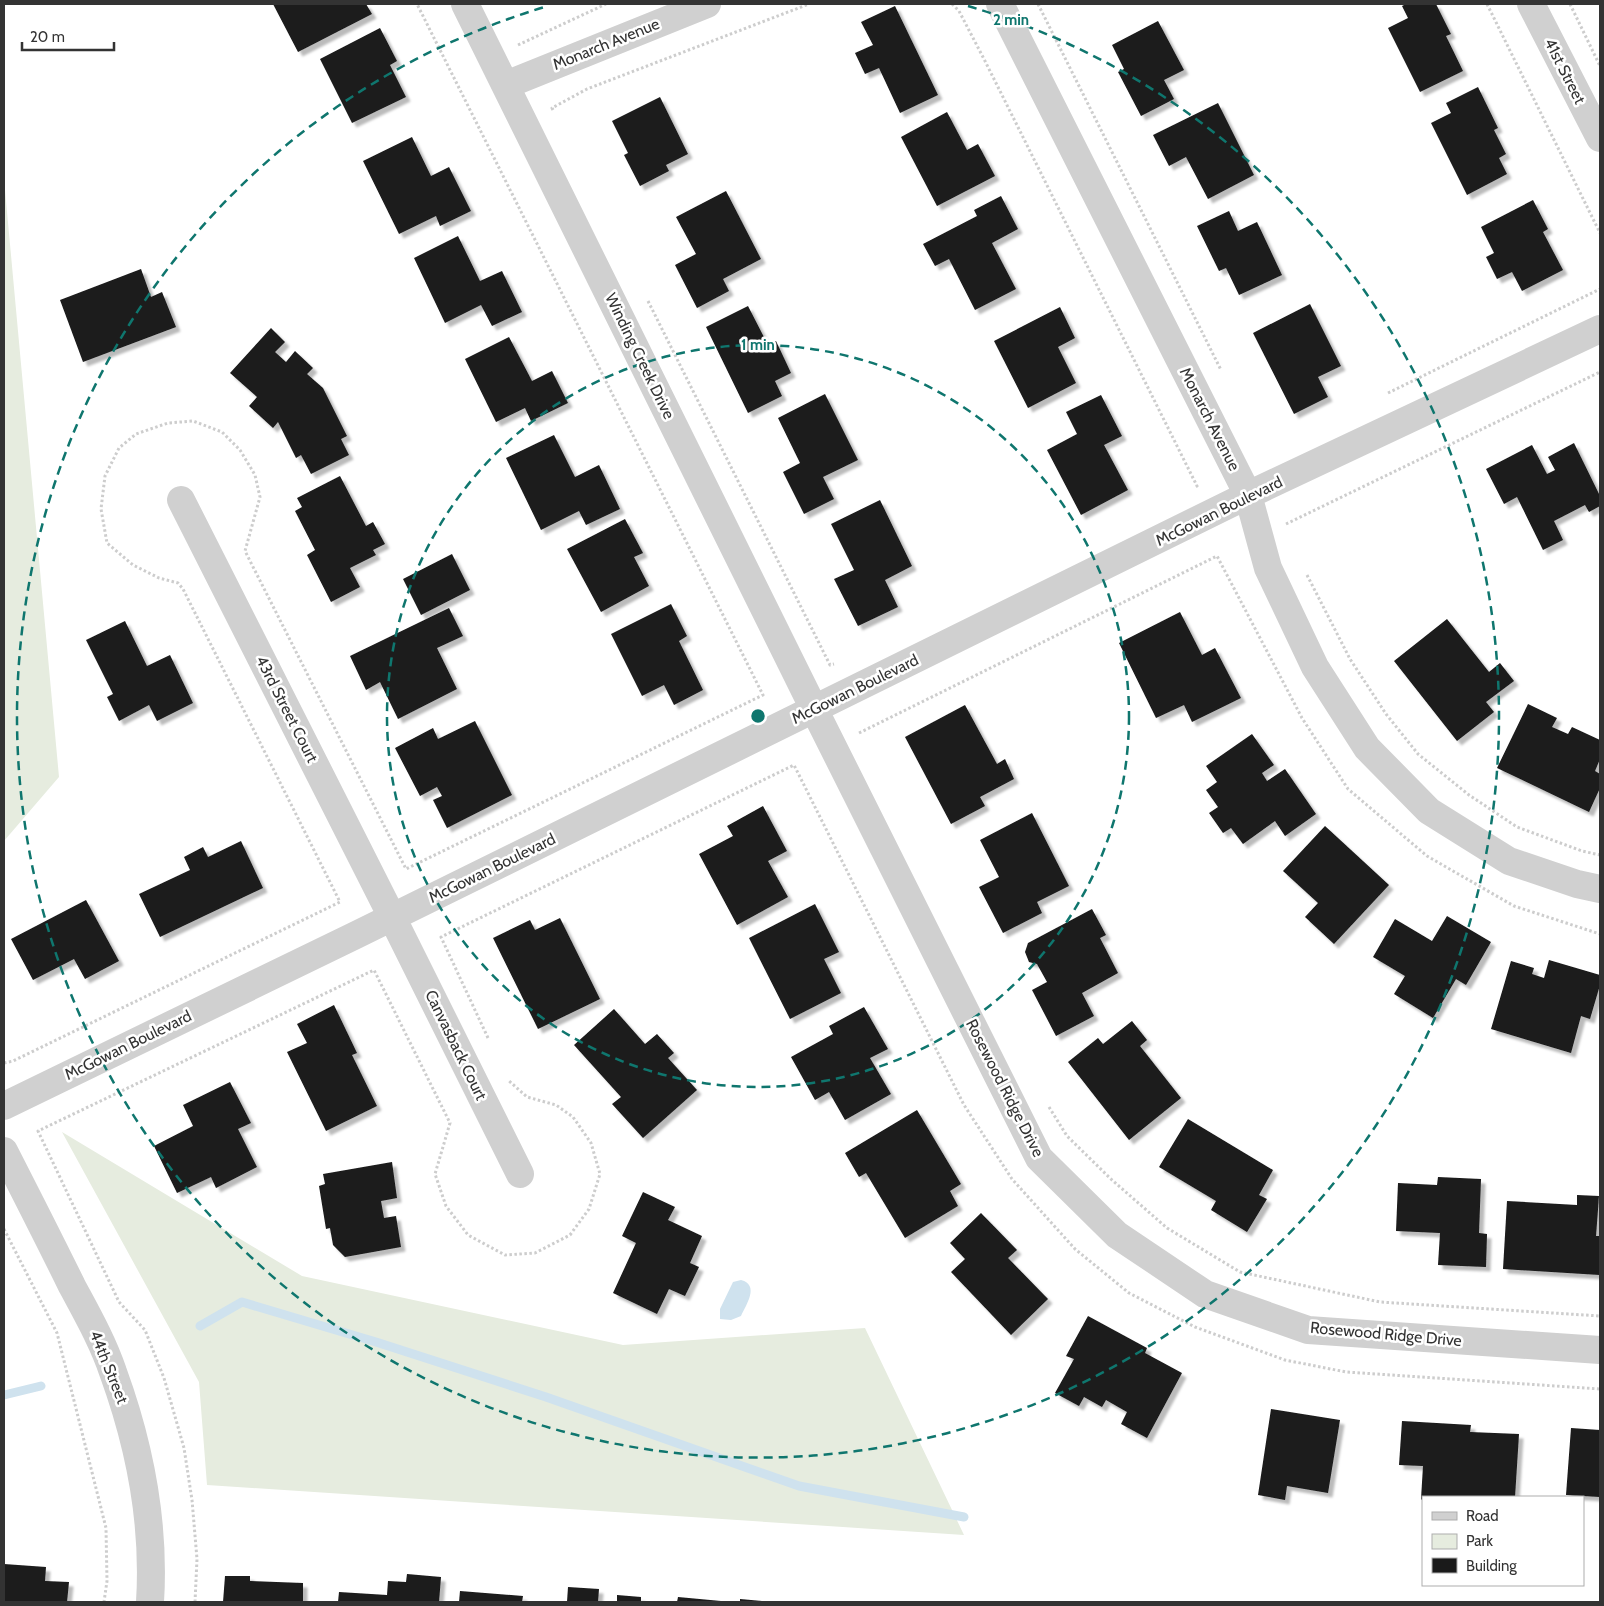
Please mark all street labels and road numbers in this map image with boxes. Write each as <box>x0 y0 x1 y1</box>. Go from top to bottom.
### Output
street label: Monarch Avenue <box>550 14 662 74</box>
street label: 41st Street <box>1540 35 1590 108</box>
street label: Winding Creek Drive <box>601 290 679 422</box>
street label: Monarch Avenue <box>1176 364 1244 474</box>
street label: McGowan Boulevard <box>1152 472 1286 550</box>
street label: McGowan Boulevard <box>788 650 922 728</box>
street label: 43rd Street Court <box>252 652 322 766</box>
street label: McGowan Boulevard <box>425 829 559 907</box>
street label: Canvasback Court <box>421 987 491 1104</box>
street label: McGowan Boulevard <box>61 1006 195 1084</box>
street label: Rosewood Ridge Drive <box>962 1016 1048 1160</box>
street label: Rosewood Ridge Drive <box>1309 1318 1463 1350</box>
street label: 44th Street <box>86 1328 133 1407</box>

